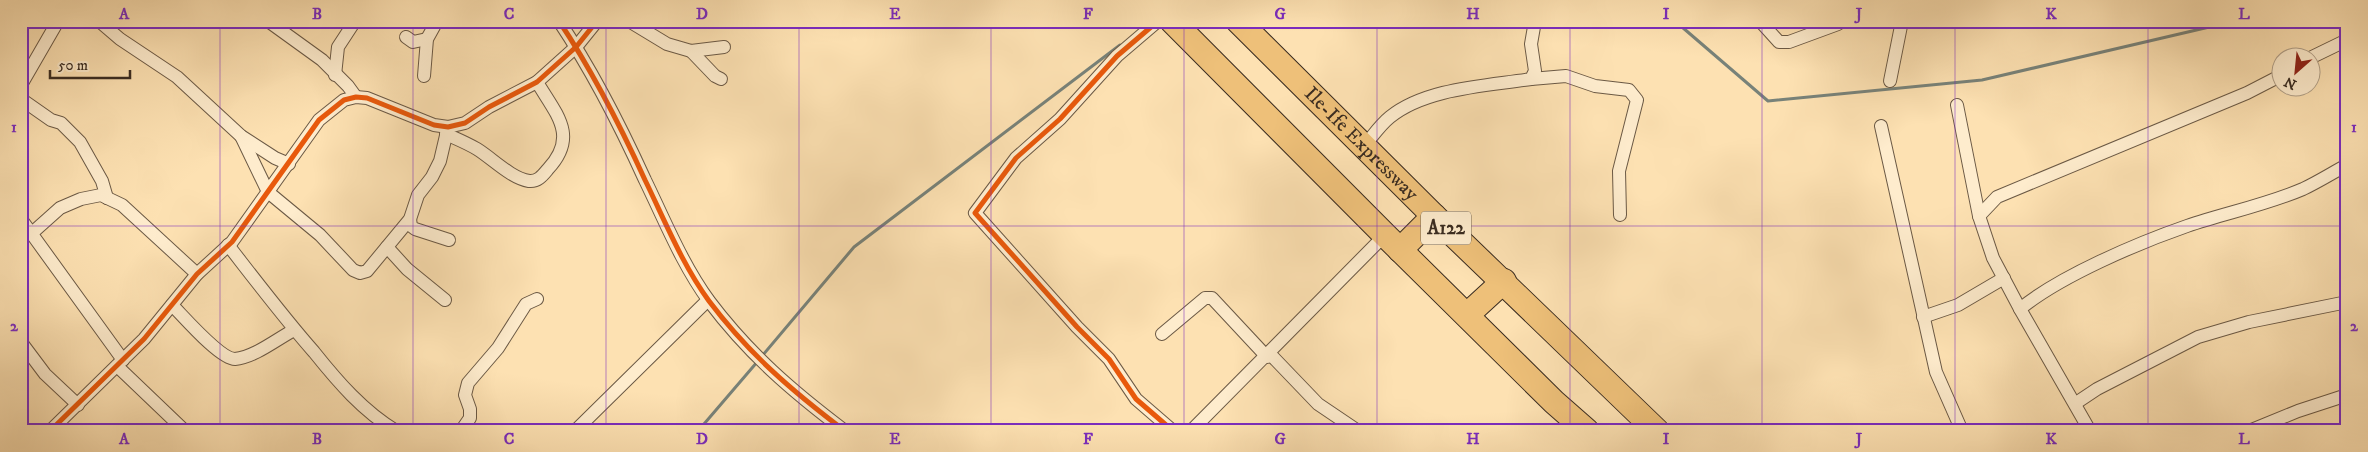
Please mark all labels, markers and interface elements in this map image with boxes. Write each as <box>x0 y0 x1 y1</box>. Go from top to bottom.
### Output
text: A <box>118 4 130 24</box>
text: B <box>312 4 322 24</box>
text: C <box>504 4 514 24</box>
text: D <box>696 4 708 24</box>
text: E <box>889 4 901 24</box>
text: F <box>1083 4 1093 24</box>
text: G <box>1274 4 1286 24</box>
text: H <box>1466 4 1480 24</box>
text: I <box>1663 4 1670 24</box>
text: J <box>1854 4 1863 24</box>
text: K <box>2045 4 2057 24</box>
text: L <box>2238 4 2250 24</box>
scale bar <box>50 48 130 80</box>
north arrow <box>2270 48 2320 98</box>
text: 50 m <box>58 56 88 75</box>
text: N <box>2281 72 2300 93</box>
street label: Ile-Ife Expressway <box>1299 81 1424 206</box>
text: 1 <box>11 117 17 137</box>
text: 1 <box>2351 117 2357 137</box>
road number: A122 <box>1421 212 1471 244</box>
text: 2 <box>10 316 19 336</box>
text: 2 <box>2350 316 2359 336</box>
text: A <box>118 429 130 449</box>
text: B <box>312 429 322 449</box>
text: C <box>504 429 514 449</box>
text: D <box>696 429 708 449</box>
text: E <box>889 429 901 449</box>
text: F <box>1083 429 1093 449</box>
text: G <box>1274 429 1286 449</box>
text: H <box>1466 429 1480 449</box>
text: I <box>1663 429 1670 449</box>
text: J <box>1854 429 1863 449</box>
text: K <box>2045 429 2057 449</box>
text: L <box>2238 429 2250 449</box>

